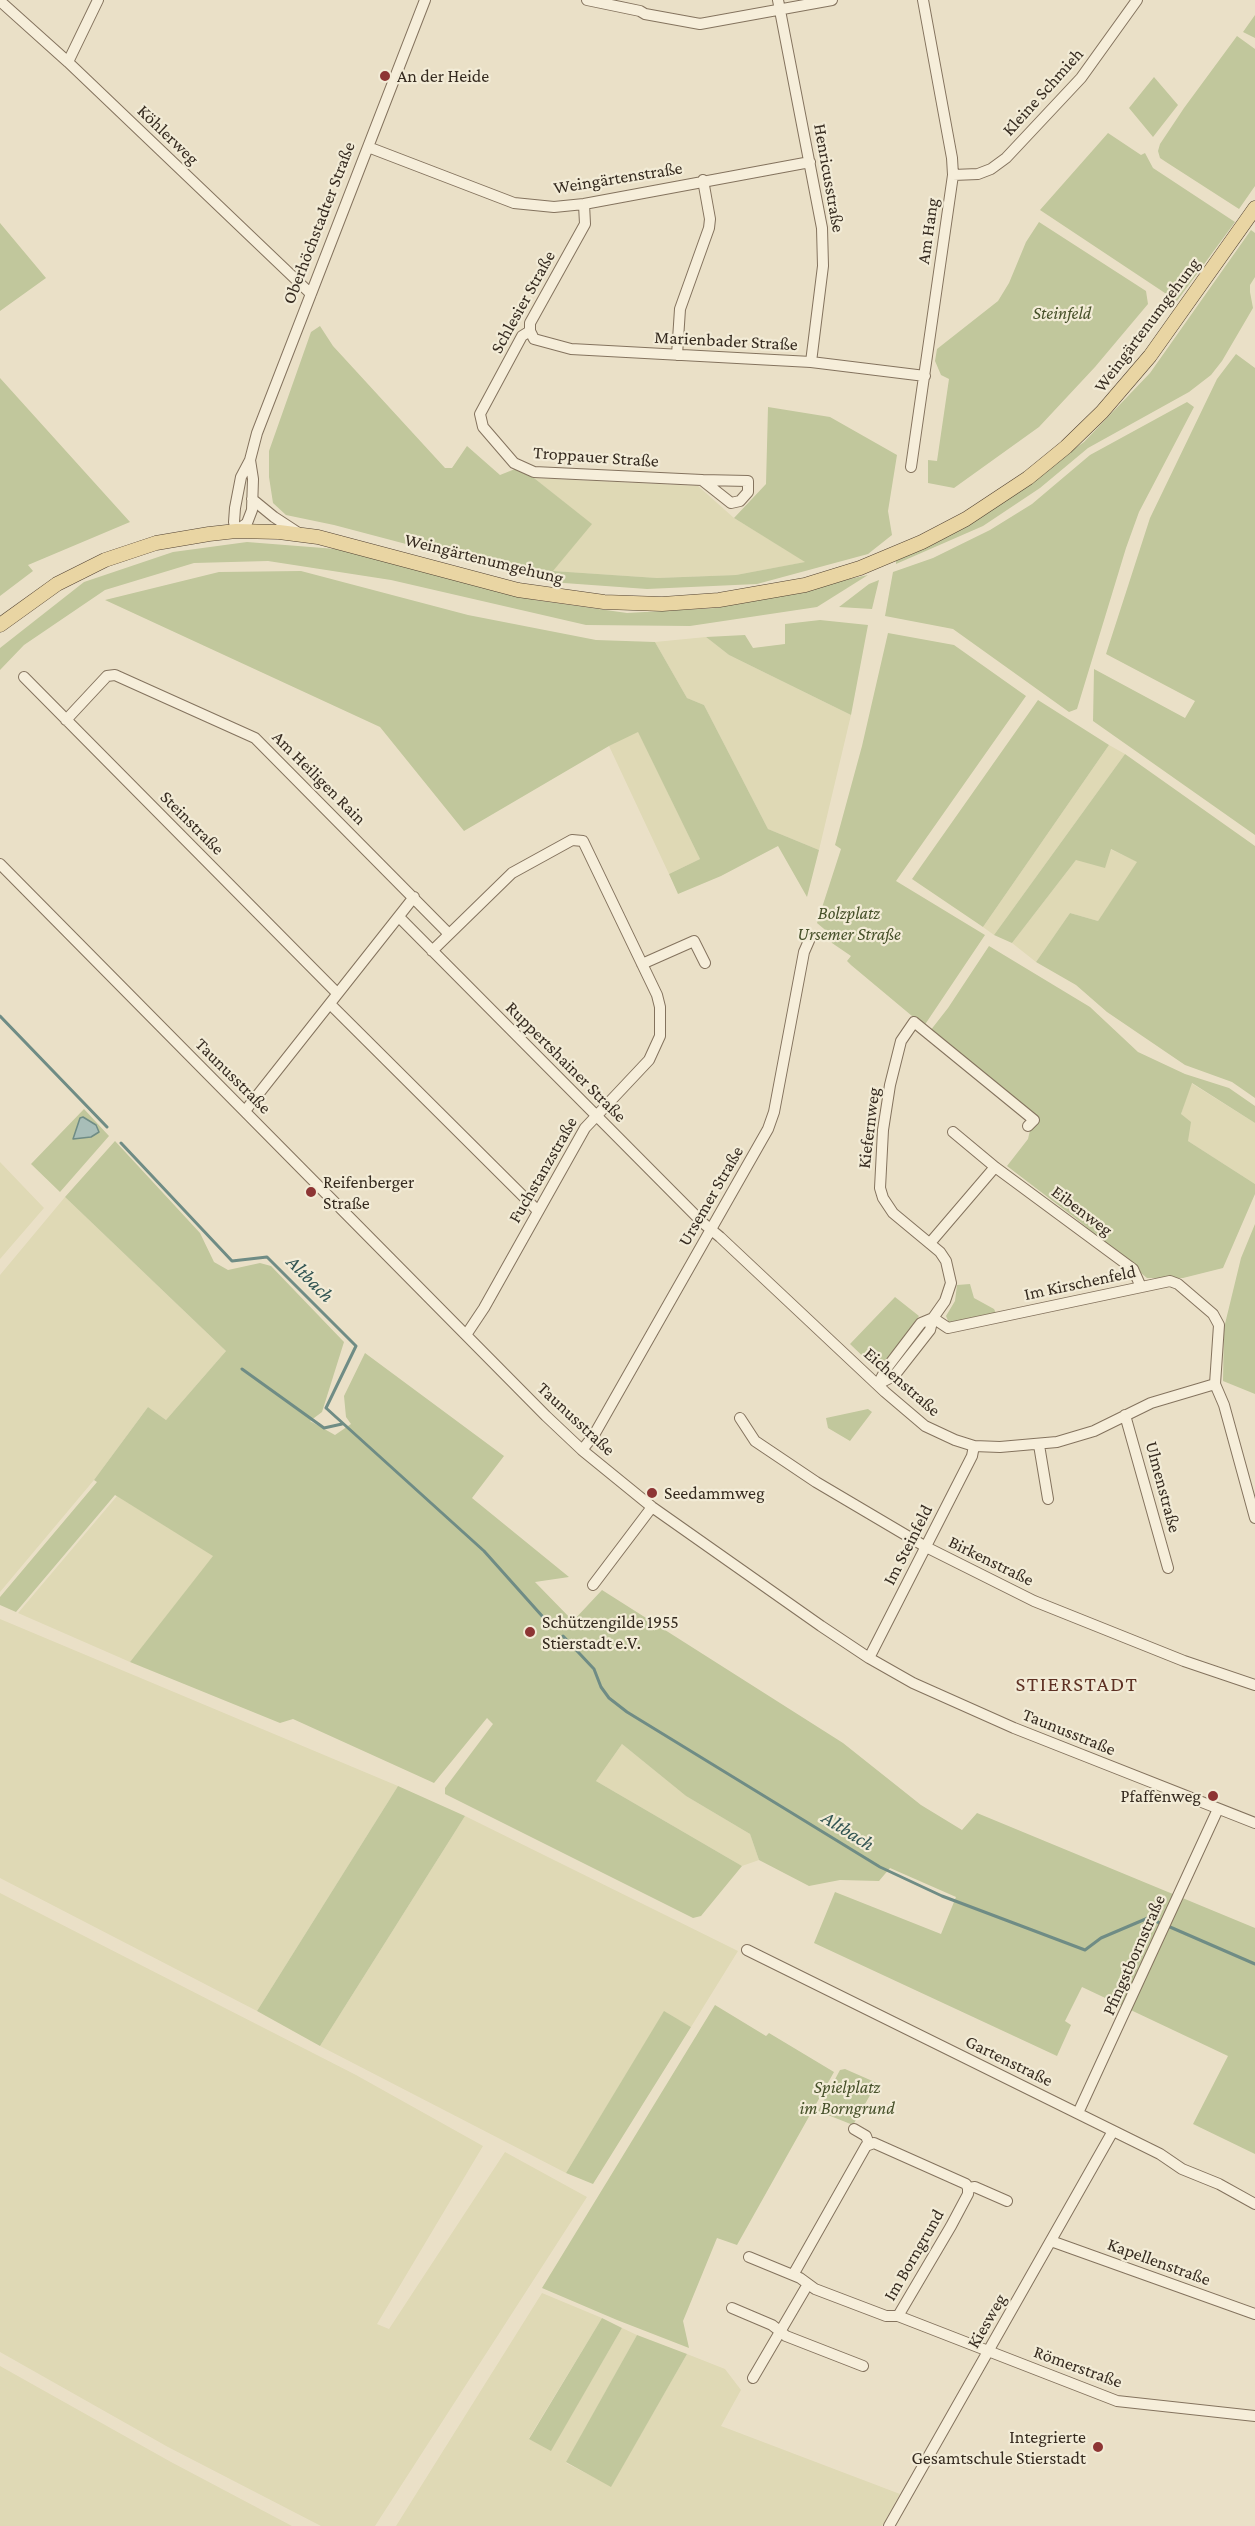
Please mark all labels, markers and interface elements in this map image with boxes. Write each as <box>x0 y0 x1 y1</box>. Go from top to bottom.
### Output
street label: Kleine Schmieh <box>998 44 1088 140</box>
place label: An der Heide <box>397 65 489 87</box>
marker: An der Heide <box>378 69 392 83</box>
street label: Köhlerweg <box>133 100 203 170</box>
street label: Henricusstraße <box>809 122 849 234</box>
street label: Oberhöchstadter Straße <box>278 139 360 307</box>
street label: Weingärtenstraße <box>552 157 684 199</box>
street label: Am Hang <box>913 197 943 265</box>
street label: Schlesier Straße <box>486 247 560 357</box>
street label: Weingärtenumgehung <box>1089 253 1205 397</box>
park label: Steinfeld <box>1033 302 1091 324</box>
street label: Marienbader Straße <box>654 326 798 356</box>
street label: Troppauer Straße <box>532 442 660 472</box>
street label: Weingärtenumgehung <box>402 529 566 589</box>
street label: Am Heiligen Rain <box>267 726 371 830</box>
street label: Steinstraße <box>155 786 229 860</box>
park label: Bolzplatz Ursemer Straße <box>797 902 901 944</box>
street label: Ruppertshainer Straße <box>501 997 631 1127</box>
street label: Taunusstraße <box>190 1033 276 1119</box>
street label: Kiefernweg <box>853 1086 885 1170</box>
street label: Fuchstanzstraße <box>504 1113 582 1227</box>
street label: Ursemer Straße <box>674 1142 748 1250</box>
place label: Reifenberger Straße <box>323 1171 414 1214</box>
street label: Eibenweg <box>1047 1181 1117 1241</box>
marker: Reifenberger Straße <box>304 1185 318 1199</box>
water label: Altbach <box>281 1250 339 1308</box>
street label: Im Kirschenfeld <box>1022 1261 1138 1305</box>
street label: Eichenstraße <box>859 1343 945 1421</box>
street label: Taunusstraße <box>533 1377 619 1461</box>
street label: Ulmenstraße <box>1140 1439 1186 1535</box>
place label: Seedammweg <box>664 1482 765 1504</box>
marker: Seedammweg <box>645 1486 659 1500</box>
street label: Im Steinfeld <box>879 1501 937 1589</box>
street label: Birkenstraße <box>945 1531 1037 1591</box>
place label: Schützengilde 1955 Stierstadt e.V. <box>542 1611 679 1654</box>
marker: Schützengilde 1955 Stierstadt e.V. <box>523 1625 537 1639</box>
district label: STIERSTADT <box>1016 1672 1138 1698</box>
street label: Taunusstraße <box>1019 1704 1119 1760</box>
place label: Pfaffenweg <box>1121 1785 1201 1807</box>
marker: Pfaffenweg <box>1206 1789 1220 1803</box>
water label: Altbach <box>817 1806 879 1856</box>
street label: Pfingstbornstraße <box>1098 1891 1170 2019</box>
street label: Gartenstraße <box>962 2030 1056 2092</box>
park label: Spielplatz im Borngrund <box>799 2076 895 2118</box>
street label: Im Borngrund <box>879 2205 949 2305</box>
street label: Kapellenstraße <box>1104 2233 1214 2291</box>
street label: Kiesweg <box>963 2290 1011 2352</box>
street label: Römerstraße <box>1031 2341 1125 2393</box>
place label: Integrierte Gesamtschule Stierstadt <box>911 2426 1086 2468</box>
marker: Integrierte Gesamtschule Stierstadt <box>1091 2440 1105 2454</box>

